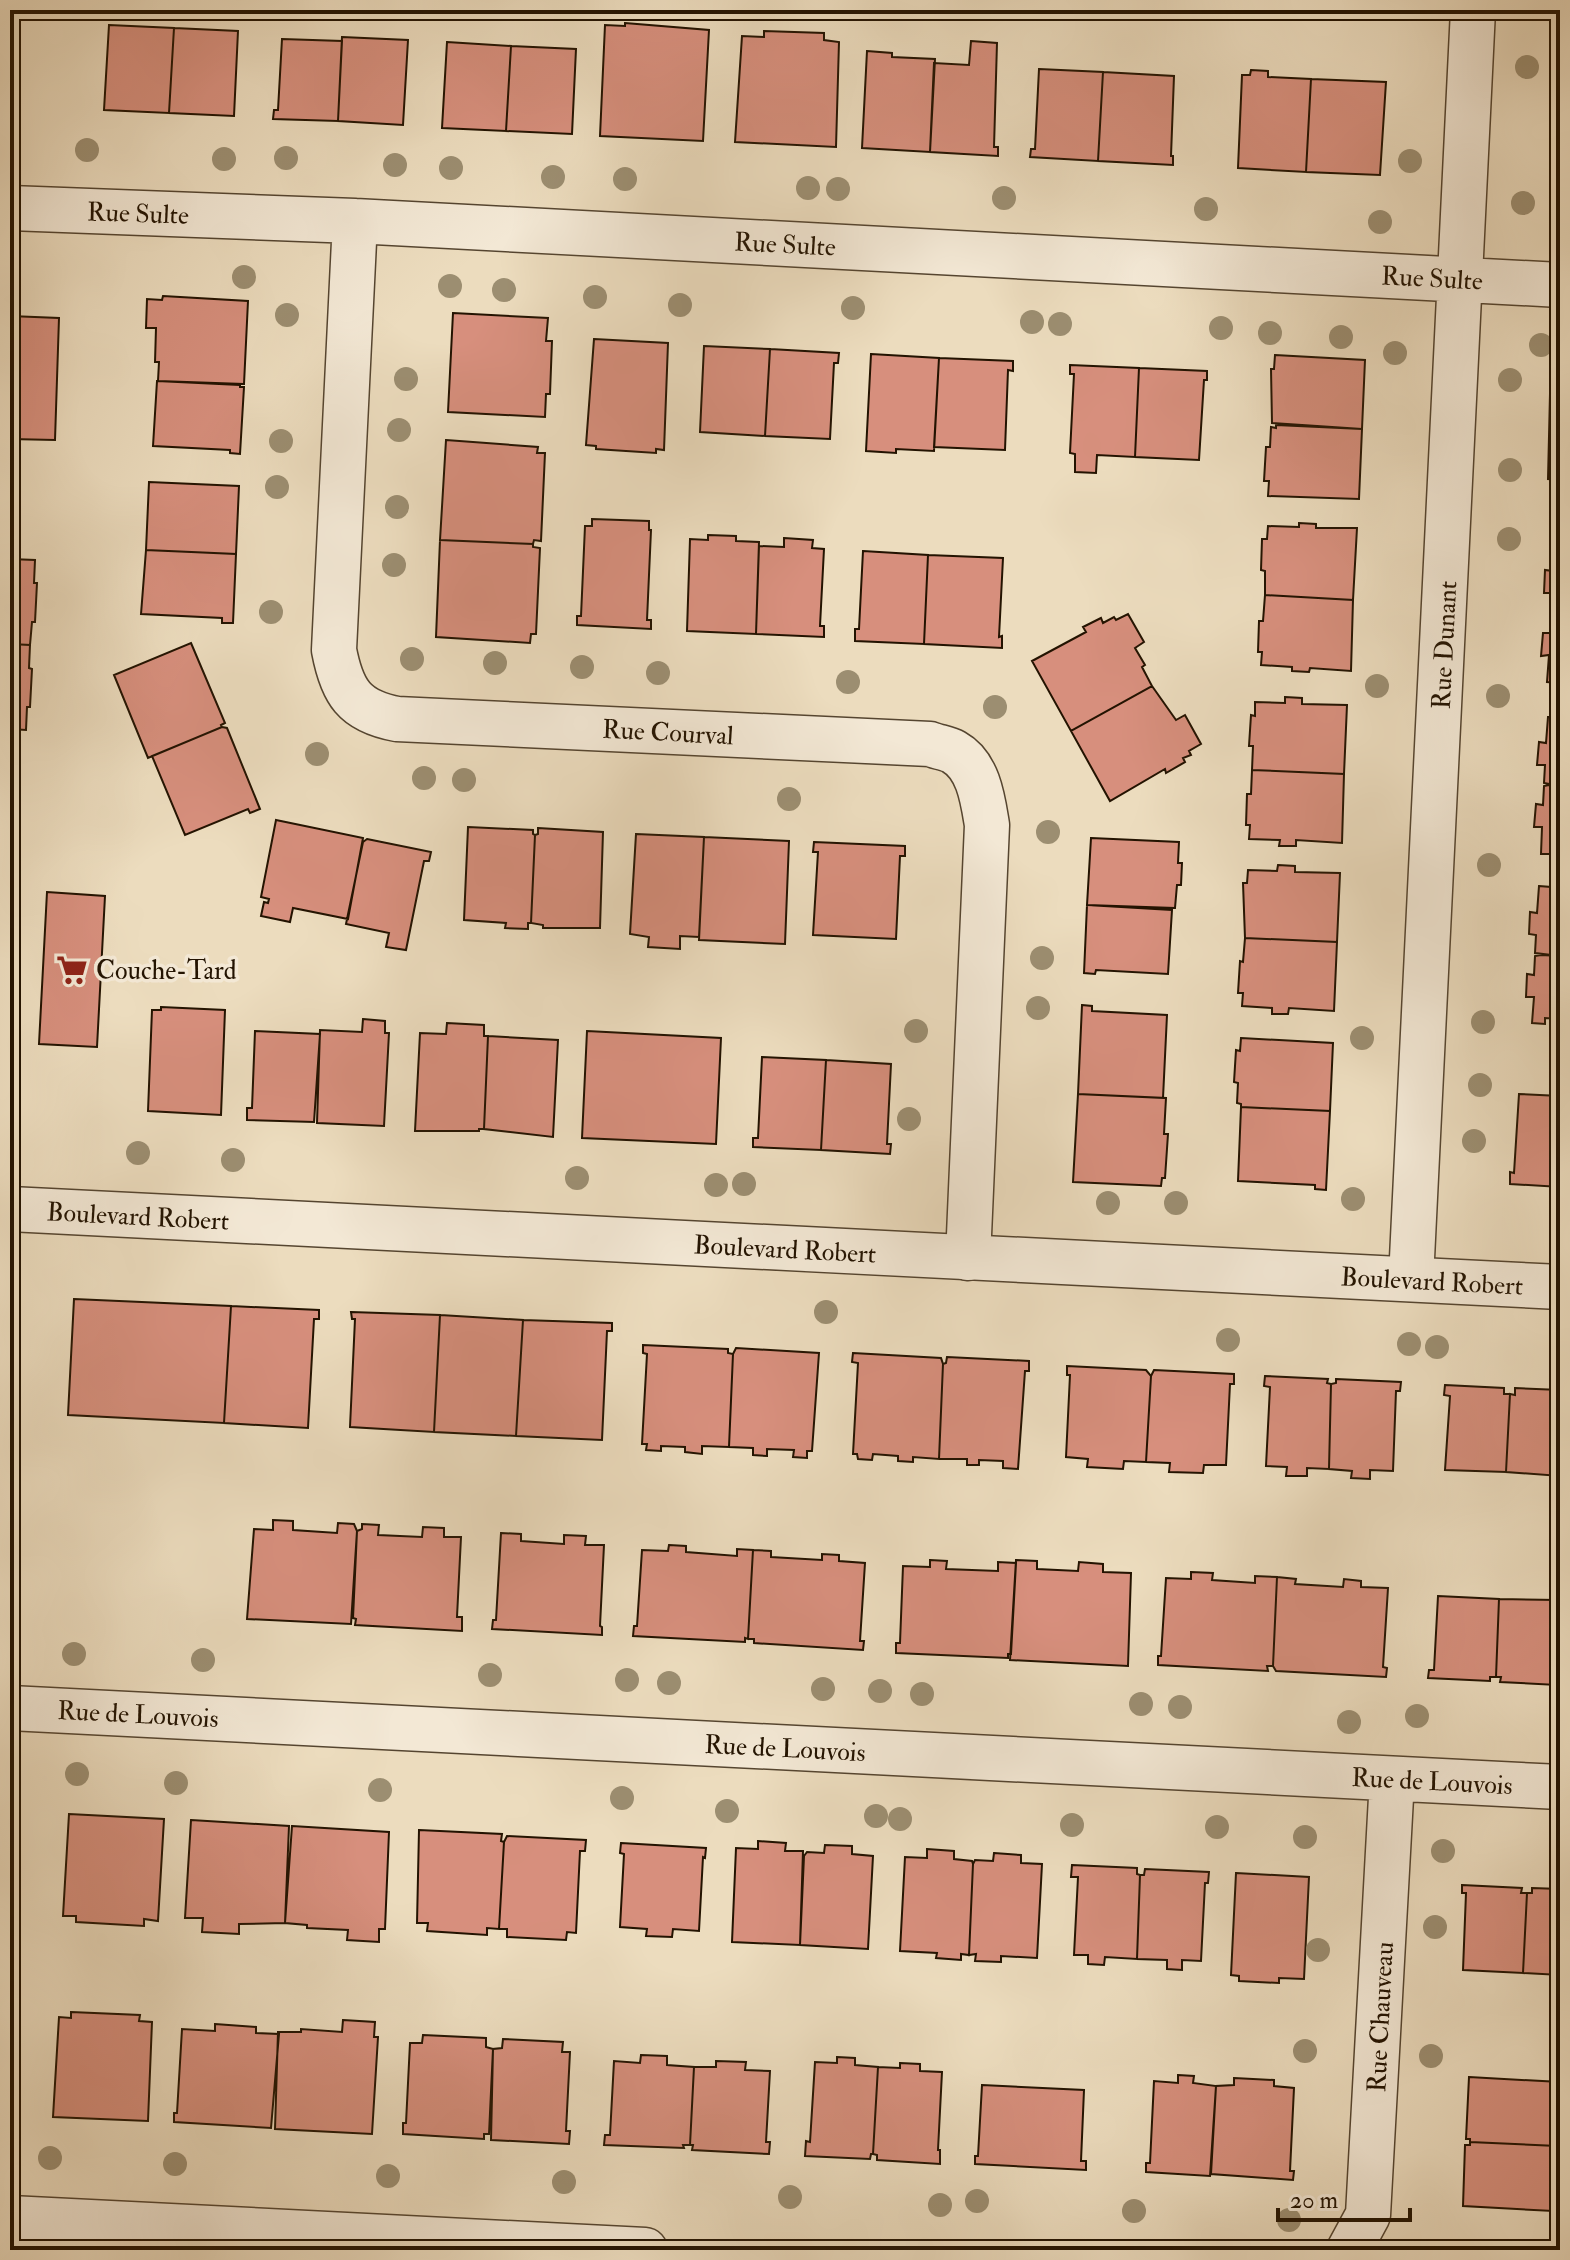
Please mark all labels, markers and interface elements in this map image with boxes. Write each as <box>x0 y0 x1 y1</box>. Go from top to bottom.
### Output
street label: Rue Sulte <box>87 196 189 232</box>
street label: Rue Sulte <box>733 226 837 264</box>
street label: Rue Sulte <box>1380 260 1484 298</box>
street label: Rue Dunant <box>1426 580 1464 710</box>
street label: Rue Courval <box>601 714 735 752</box>
supermarket icon: Couche-Tard <box>55 953 89 987</box>
place label: Couche-Tard <box>96 955 237 987</box>
street label: Boulevard Robert <box>46 1196 230 1238</box>
street label: Boulevard Robert <box>693 1229 877 1271</box>
street label: Boulevard Robert <box>1340 1261 1524 1303</box>
street label: Rue de Louvois <box>56 1695 219 1735</box>
street label: Rue de Louvois <box>703 1729 866 1769</box>
street label: Rue de Louvois <box>1350 1762 1513 1802</box>
street label: Rue Chauveau <box>1361 1941 1401 2093</box>
scale bar <box>1278 2172 1410 2222</box>
text: 20 m <box>1290 2185 1339 2216</box>

